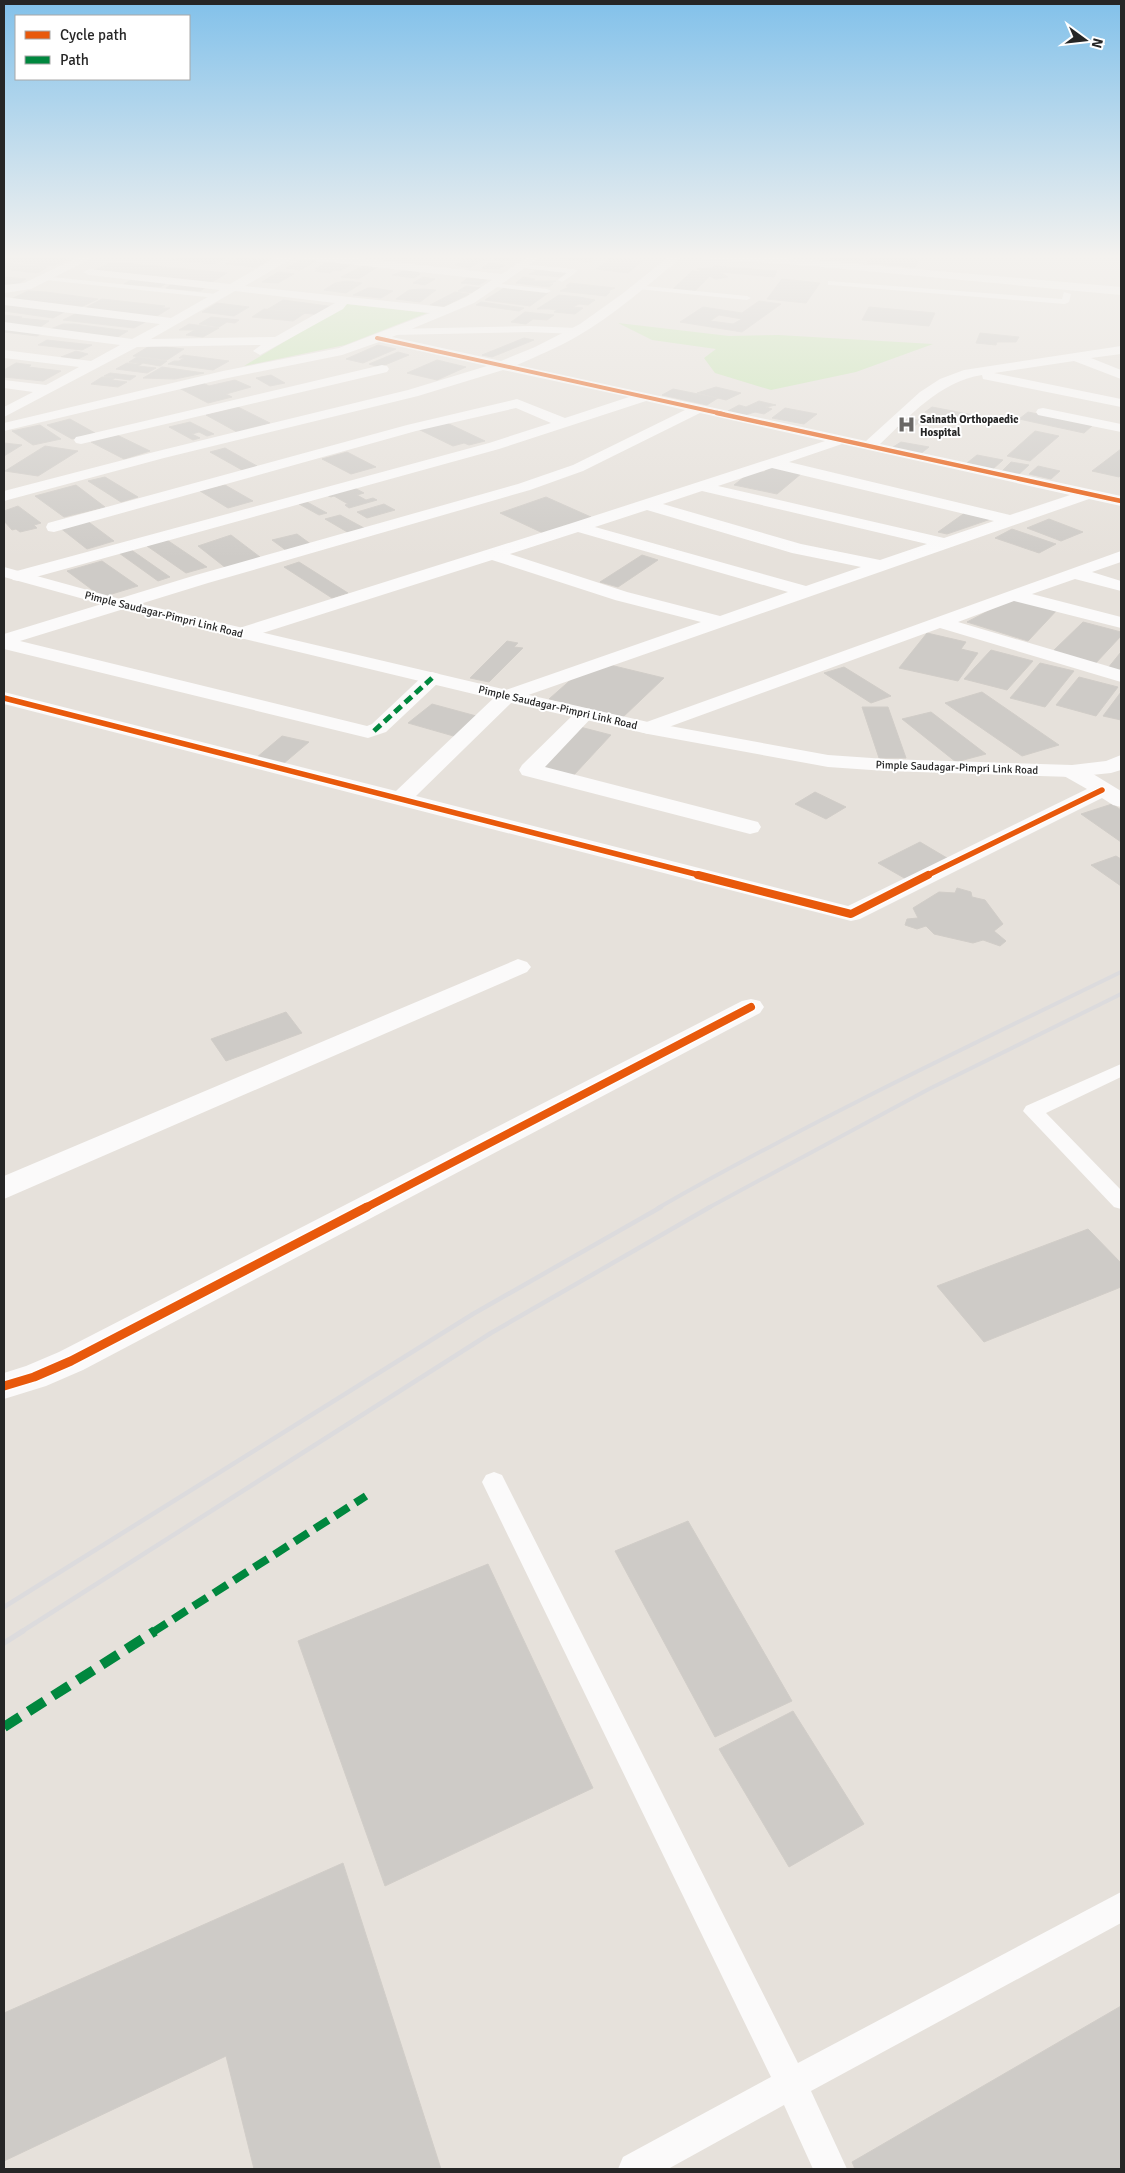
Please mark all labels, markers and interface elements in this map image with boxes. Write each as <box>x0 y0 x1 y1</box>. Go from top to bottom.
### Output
legend <box>15 15 190 80</box>
north arrow <box>1060 15 1110 65</box>
text: Cycle path <box>60 26 127 44</box>
text: N <box>1088 36 1107 50</box>
text: Path <box>60 51 89 69</box>
place label: Sainath Orthopaedic Hospital <box>920 413 1019 439</box>
hospital icon: Sainath Orthopaedic Hospital <box>896 415 916 435</box>
street label: Pimple Saudagar-Pimpri Link Road <box>83 588 245 641</box>
street label: Pimple Saudagar-Pimpri Link Road <box>477 683 639 732</box>
street label: Pimple Saudagar-Pimpri Link Road <box>875 758 1039 777</box>

